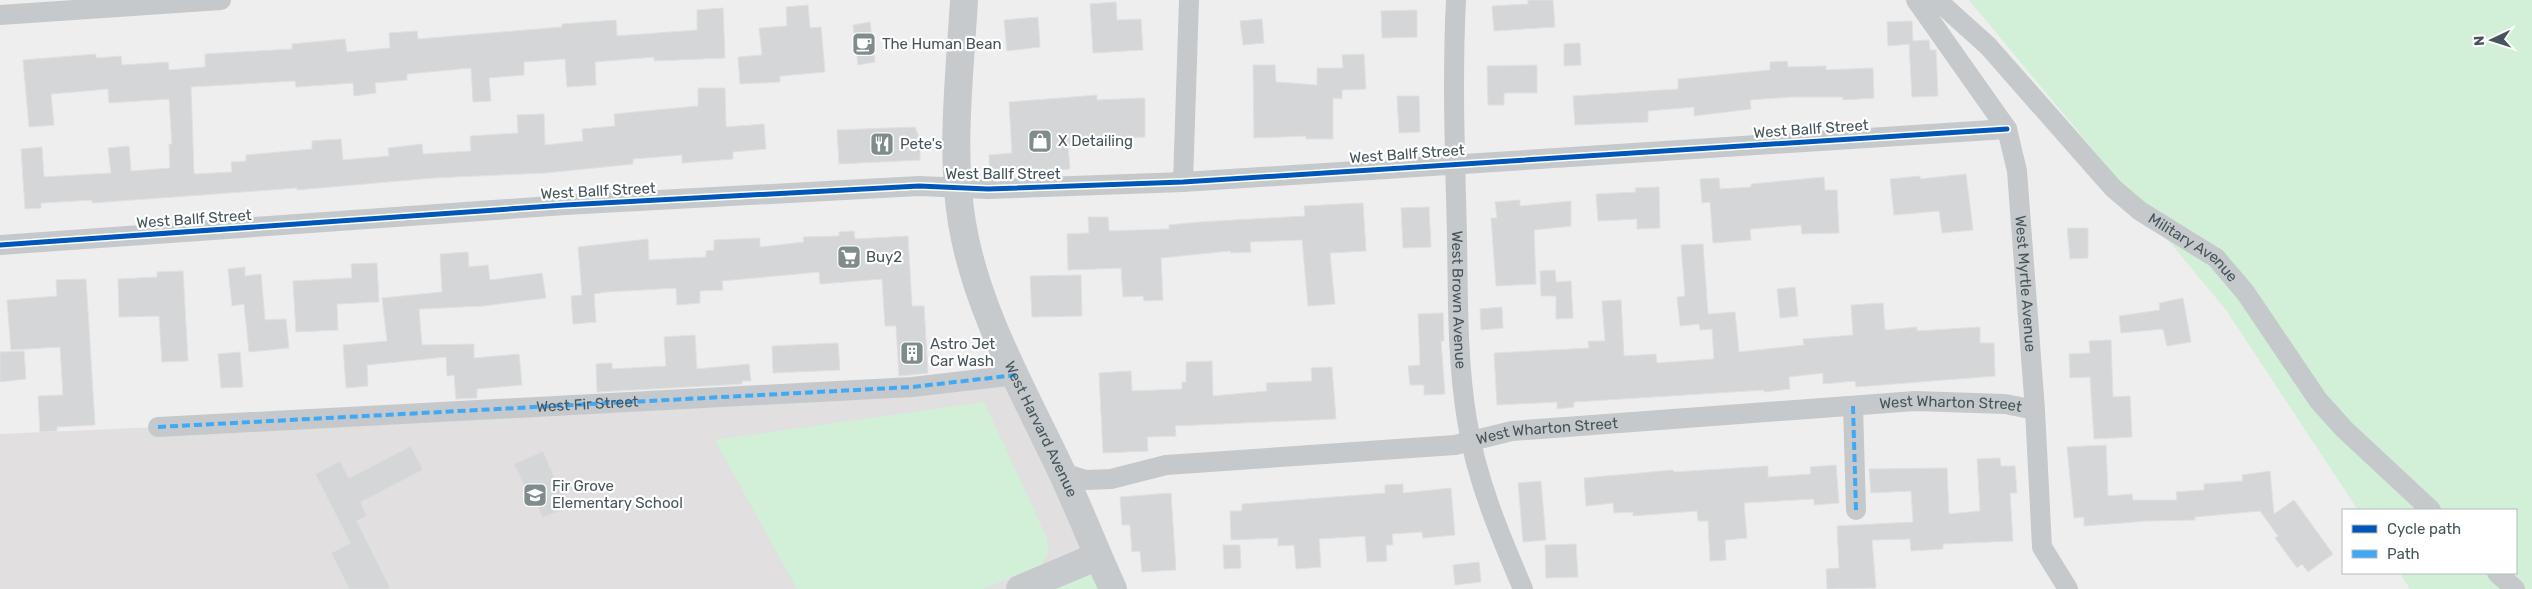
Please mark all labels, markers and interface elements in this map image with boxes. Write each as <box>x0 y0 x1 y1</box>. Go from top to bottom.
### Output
north arrow <box>2467 15 2517 65</box>
cafe icon: The Human Bean <box>851 31 877 57</box>
place label: The Human Bean <box>882 35 1002 53</box>
text: N <box>2471 35 2488 46</box>
street label: West Ballf Street <box>1753 116 1869 142</box>
shop icon: X Detailing <box>1027 128 1053 154</box>
restaurant icon: Pete's <box>869 131 895 157</box>
place label: X Detailing <box>1058 132 1133 150</box>
place label: Pete's <box>900 135 943 153</box>
street label: West Ballf Street <box>1349 141 1465 167</box>
street label: West Ballf Street <box>945 165 1061 183</box>
street label: West Ballf Street <box>540 179 656 203</box>
street label: West Ballf Street <box>136 206 252 232</box>
street label: Military Avenue <box>2145 209 2241 286</box>
street label: West Myrtle Avenue <box>2011 215 2040 353</box>
street label: West Brown Avenue <box>1448 231 1470 370</box>
supermarket icon: Buy2 <box>836 244 862 270</box>
place label: Buy2 <box>866 248 902 266</box>
place label: Astro Jet Car Wash <box>930 335 995 370</box>
building icon: Astro Jet Car Wash <box>899 340 925 366</box>
street label: West Harvard Avenue <box>1000 358 1081 500</box>
street label: West Wharton Street <box>1879 392 2024 416</box>
street label: West Fir Street <box>536 393 639 416</box>
street label: West Wharton Street <box>1474 414 1619 448</box>
place label: Fir Grove Elementary School <box>552 477 683 512</box>
school or university icon: Fir Grove Elementary School <box>522 482 548 508</box>
legend <box>2342 509 2517 574</box>
text: Cycle path <box>2387 520 2461 538</box>
text: Path <box>2387 545 2420 563</box>

